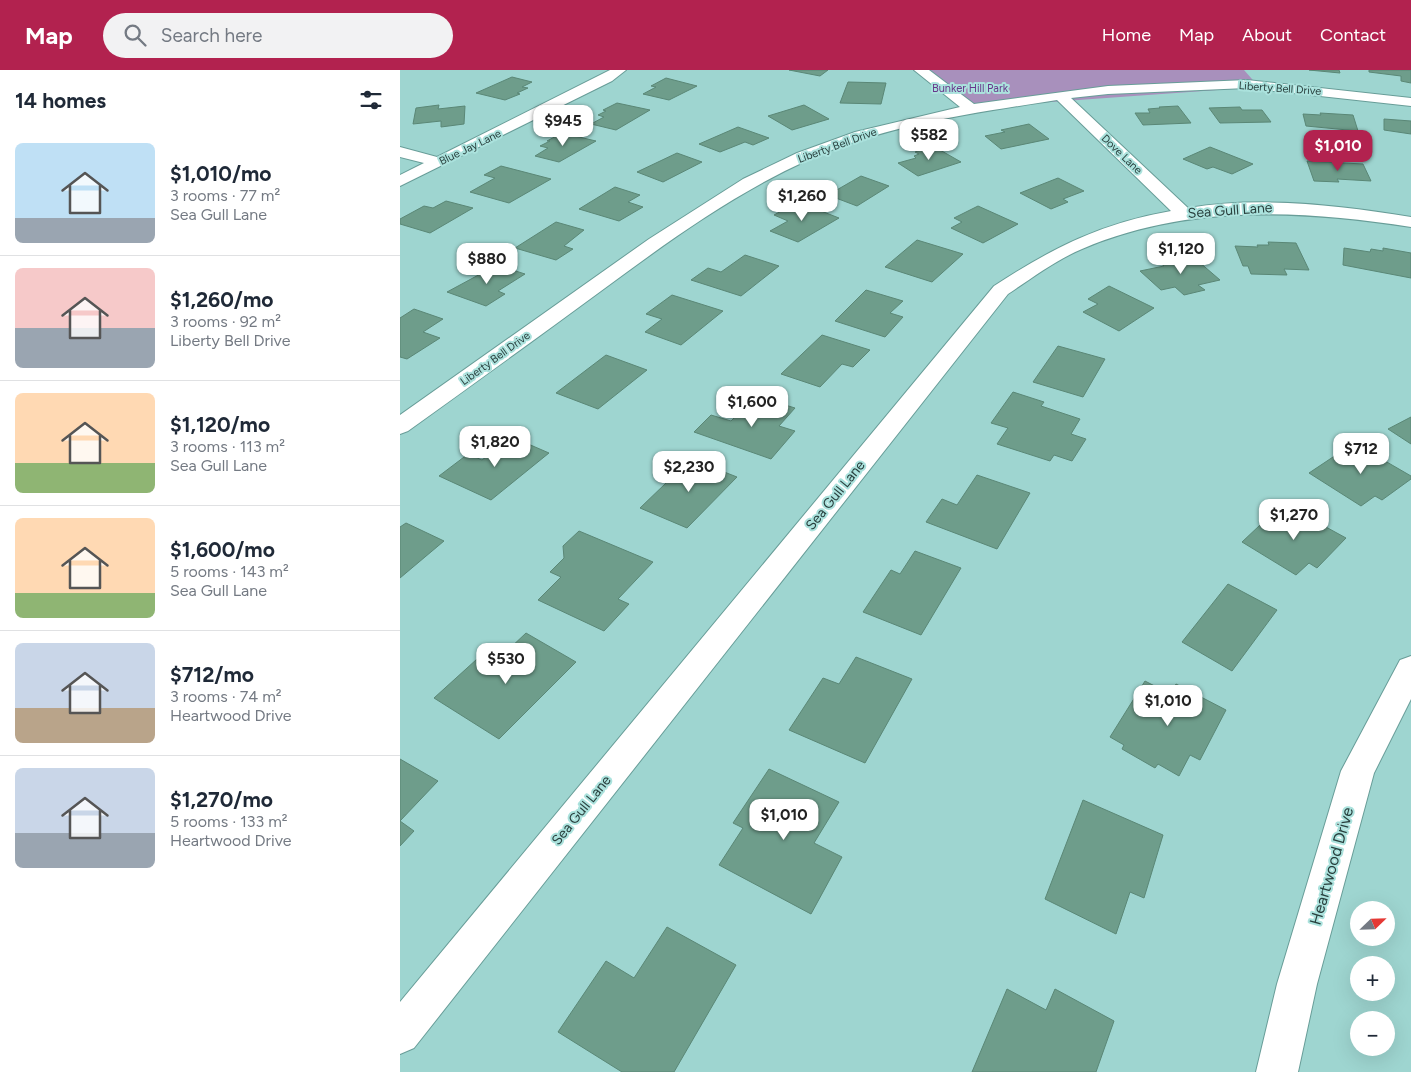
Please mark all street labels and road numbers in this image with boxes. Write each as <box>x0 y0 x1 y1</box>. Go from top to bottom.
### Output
street label: Liberty Bell Drive <box>1238 79 1322 98</box>
street label: Liberty Bell Drive <box>796 125 878 166</box>
street label: Blue Jay Lane <box>437 127 503 168</box>
street label: Dove Lane <box>1099 132 1145 177</box>
street label: Sea Gull Lane <box>1187 199 1273 222</box>
street label: Liberty Bell Drive <box>458 329 533 388</box>
street label: Sea Gull Lane <box>802 457 869 534</box>
street label: Sea Gull Lane <box>548 772 615 849</box>
street label: Heartwood Drive <box>1306 805 1357 927</box>

